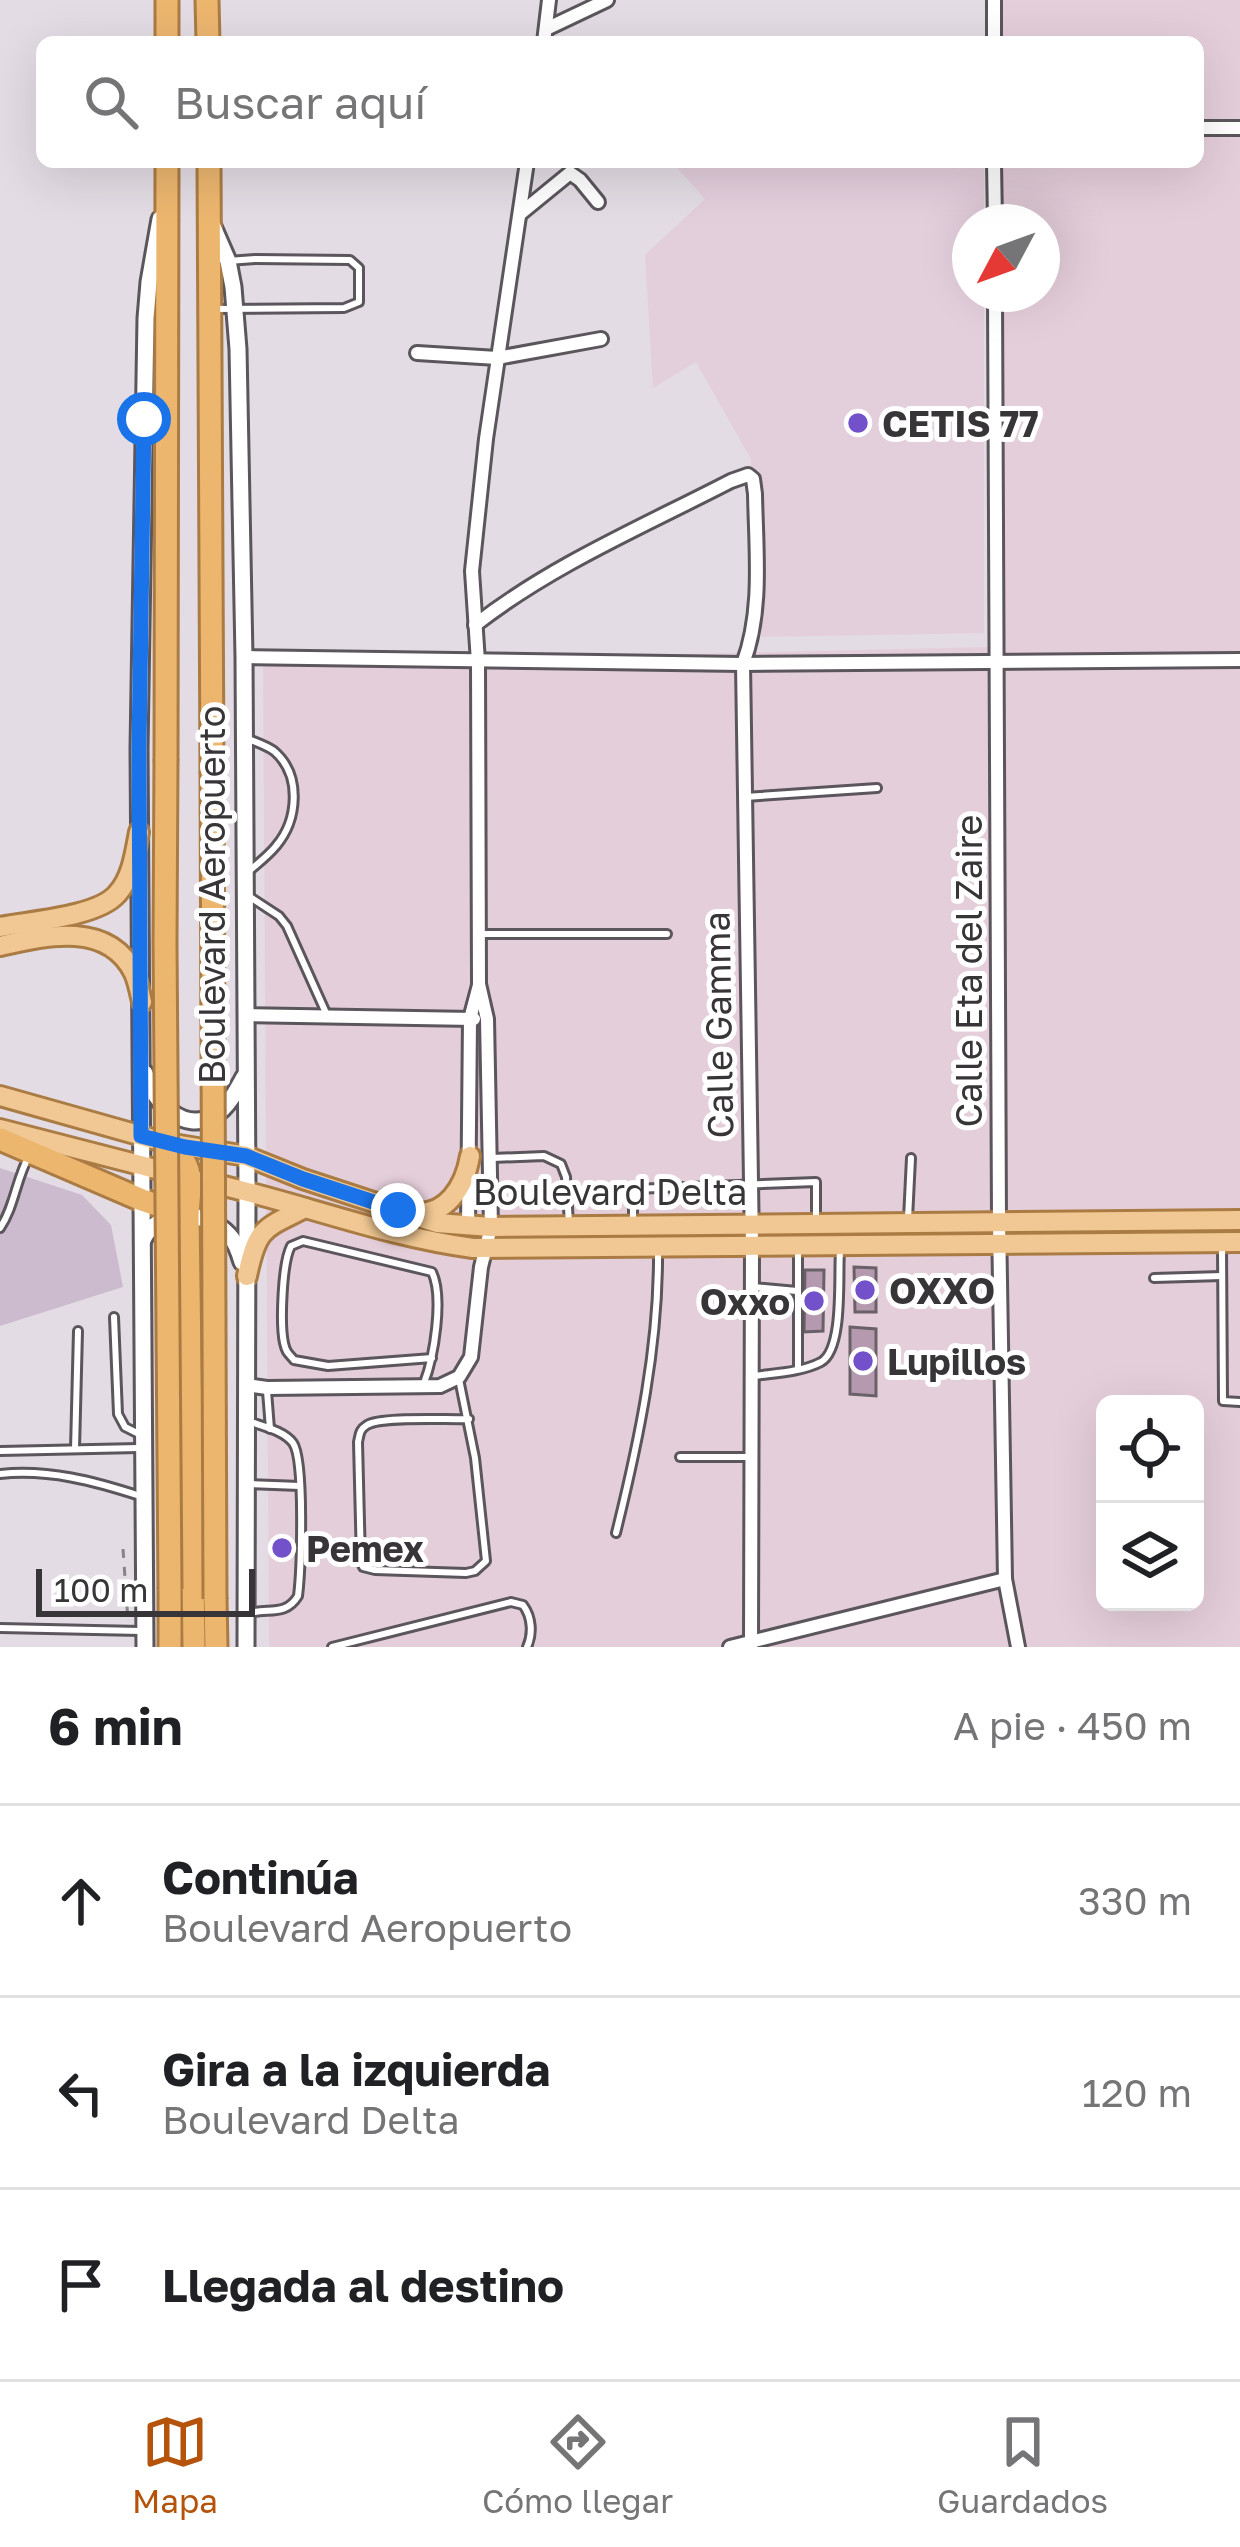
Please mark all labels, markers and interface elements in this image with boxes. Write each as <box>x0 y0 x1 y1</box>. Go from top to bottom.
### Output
search box <box>36 36 1204 168</box>
icon: search <box>78 69 144 135</box>
text: Buscar aquí <box>174 75 426 129</box>
north arrow <box>952 204 1060 312</box>
route start <box>117 392 171 446</box>
place label: CETIS 77 <box>882 402 1039 445</box>
marker: CETIS 77 <box>845 410 871 436</box>
street label: Boulevard Aeropuerto <box>190 706 233 1084</box>
street label: Calle Eta del Zaire <box>947 815 990 1127</box>
street label: Calle Gamma <box>695 911 741 1139</box>
street label: Boulevard Delta <box>473 1170 747 1213</box>
route end <box>371 1183 425 1237</box>
place label: OXXO <box>889 1269 995 1312</box>
marker: OXXO <box>852 1277 878 1303</box>
place label: Oxxo <box>700 1280 790 1323</box>
marker: Oxxo <box>801 1288 827 1314</box>
place label: Lupillos <box>887 1340 1026 1383</box>
marker: Lupillos <box>850 1348 876 1374</box>
map controls <box>1096 1395 1204 1611</box>
button: locate <box>1096 1395 1204 1503</box>
button: layers <box>1096 1503 1204 1611</box>
place label: Pemex <box>306 1527 424 1570</box>
marker: Pemex <box>269 1535 295 1561</box>
scale bar <box>36 1563 255 1616</box>
text: 100 m <box>54 1570 148 1609</box>
text: 6 min <box>48 1695 183 1756</box>
text: A pie · 450 m <box>953 1702 1192 1749</box>
text: Continúa <box>162 1850 359 1904</box>
icon: ahead <box>48 1868 114 1934</box>
text: 330 m <box>1078 1877 1192 1924</box>
text: Boulevard Aeropuerto <box>162 1904 572 1951</box>
text: Gira a la izquierda <box>162 2042 550 2096</box>
icon: left <box>48 2060 114 2126</box>
text: 120 m <box>1082 2069 1192 2116</box>
text: Boulevard Delta <box>162 2096 460 2143</box>
icon: arrive <box>48 2252 114 2318</box>
text: Llegada al destino <box>162 2258 564 2312</box>
tab: Mapa <box>132 2409 218 2520</box>
tab: Cómo llegar <box>482 2409 673 2520</box>
tab: Guardados <box>937 2409 1108 2520</box>

